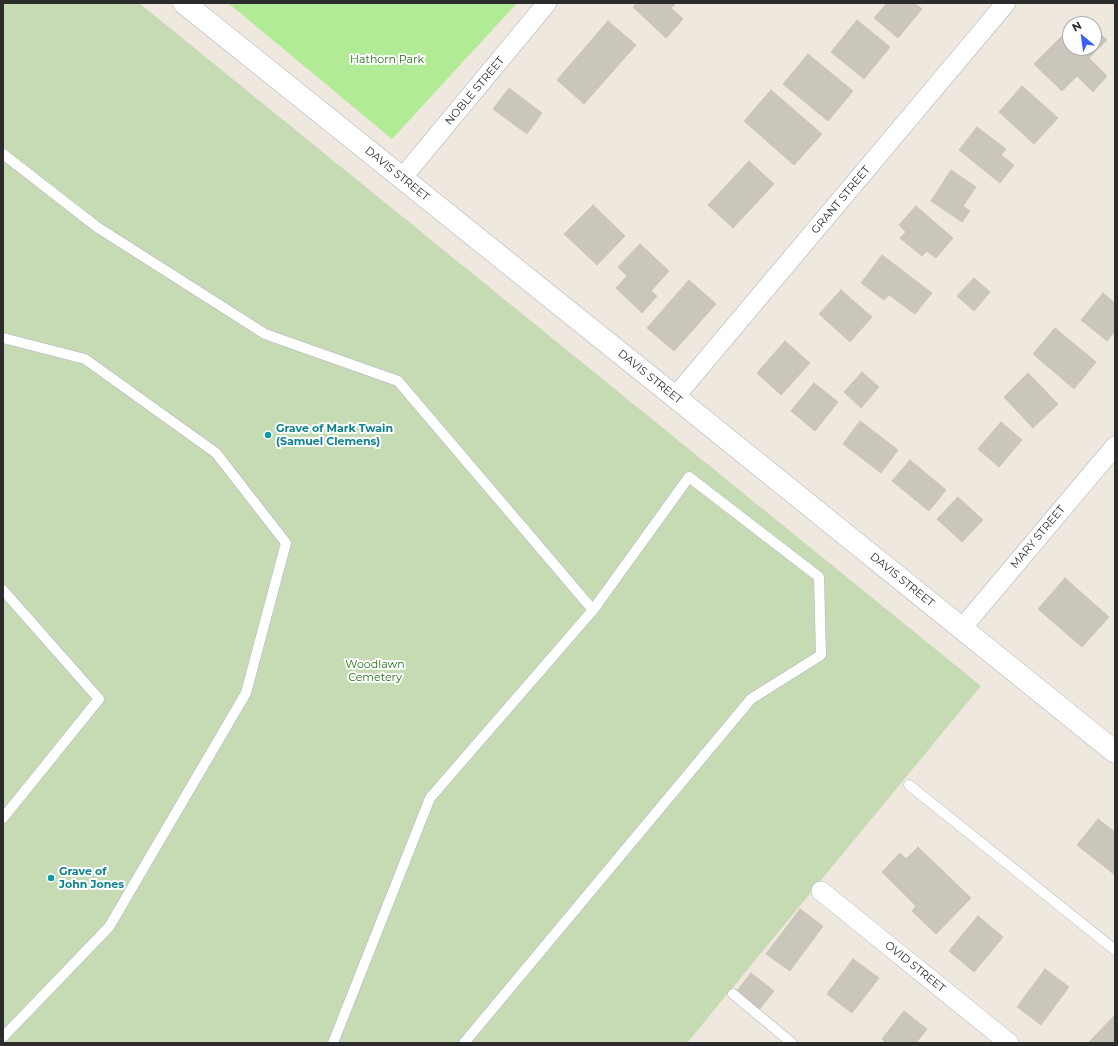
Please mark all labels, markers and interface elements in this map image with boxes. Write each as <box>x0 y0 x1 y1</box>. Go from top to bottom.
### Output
north arrow <box>1062 16 1102 56</box>
text: N <box>1069 18 1084 35</box>
park label: Hathorn Park <box>350 53 424 67</box>
street label: NOBLE STREET <box>443 54 507 128</box>
street label: DAVIS STREET <box>362 144 432 204</box>
street label: GRANT STREET <box>809 163 873 237</box>
street label: DAVIS STREET <box>615 347 685 407</box>
place label: Grave of Mark Twain (Samuel Clemens) <box>276 422 393 448</box>
marker: Grave of Mark Twain (Samuel Clemens) <box>263 430 273 440</box>
street label: MARY STREET <box>1008 503 1068 571</box>
street label: DAVIS STREET <box>867 550 937 610</box>
park label: Woodlawn Cemetery <box>345 658 405 684</box>
place label: Grave of John Jones <box>59 865 124 891</box>
marker: Grave of John Jones <box>46 873 56 883</box>
street label: OVID STREET <box>882 939 948 995</box>

